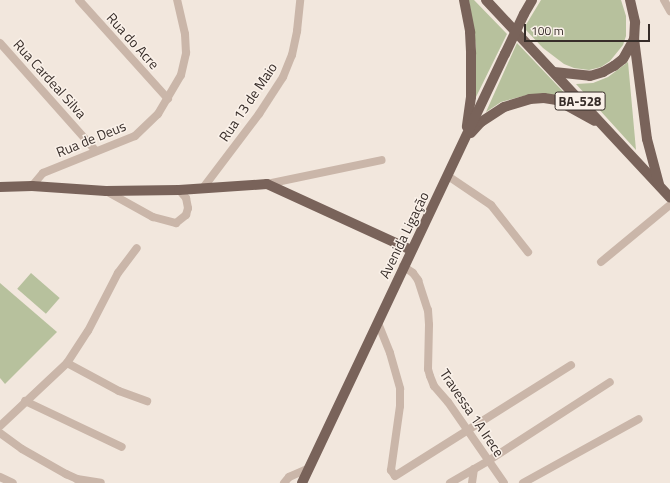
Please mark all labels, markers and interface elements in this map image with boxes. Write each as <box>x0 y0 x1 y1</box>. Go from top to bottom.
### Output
street label: Rua do Acre <box>103 9 163 73</box>
scale bar <box>526 16 652 42</box>
text: 100 m <box>531 21 564 40</box>
street label: Rua Cardeal Silva <box>10 36 90 122</box>
street label: Rua 13 de Maio <box>215 59 281 145</box>
road number: BA-528 <box>554 90 606 112</box>
street label: Rua de Deus <box>54 117 128 161</box>
street label: Avenida Ligação <box>376 189 432 281</box>
street label: Travessa 1A Irece <box>436 366 508 460</box>

